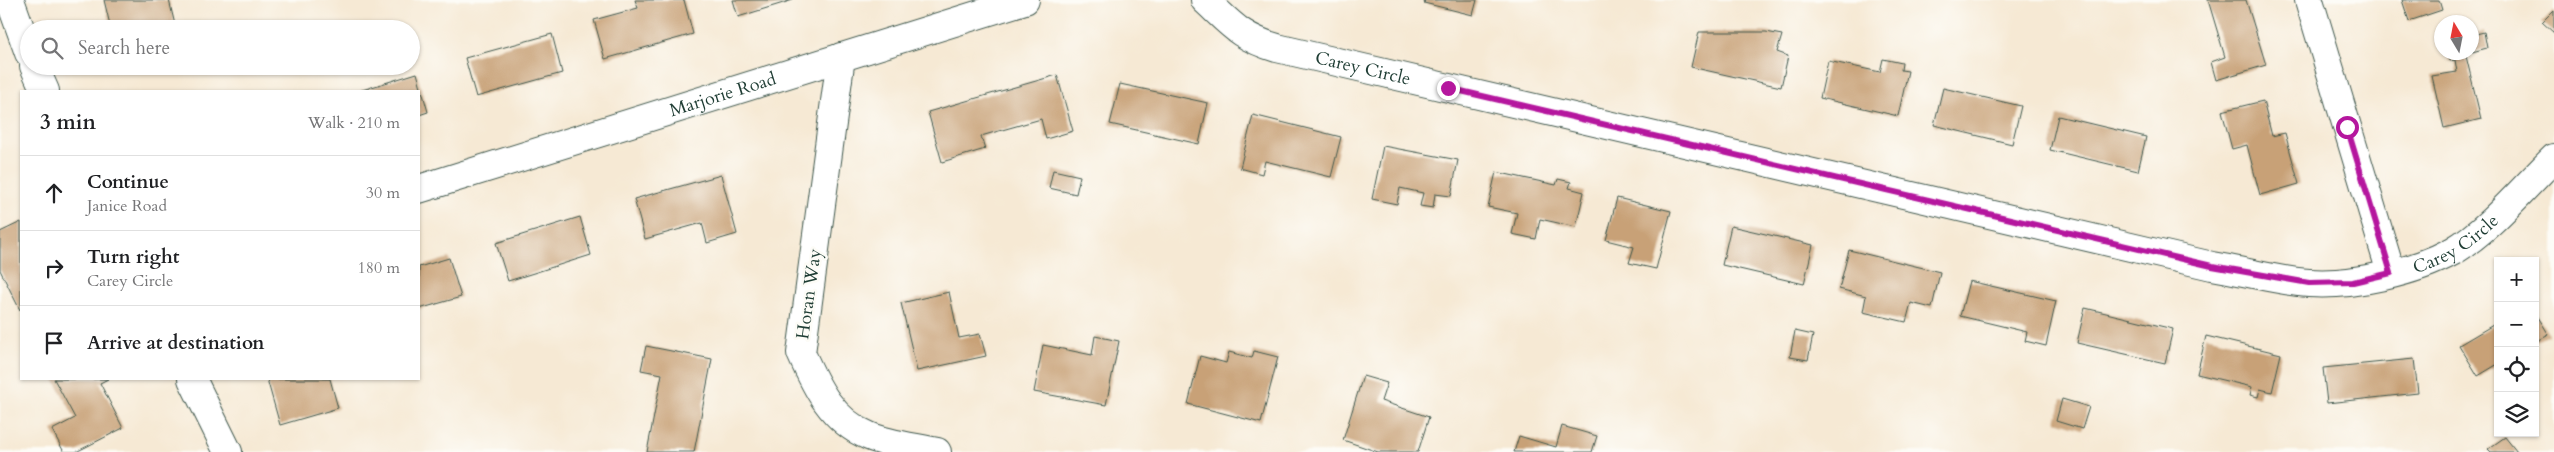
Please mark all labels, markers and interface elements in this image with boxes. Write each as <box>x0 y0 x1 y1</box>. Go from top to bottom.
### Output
north arrow <box>2434 15 2479 60</box>
search box <box>20 20 420 75</box>
icon: search <box>38 34 66 62</box>
text: Search here <box>78 35 170 61</box>
street label: Carey Circle <box>1313 45 1413 91</box>
street label: Marjorie Road <box>666 66 779 123</box>
route end <box>1437 77 1460 100</box>
text: 3 min <box>40 108 96 137</box>
text: Walk · 210 m <box>308 112 400 134</box>
route start <box>2336 116 2359 139</box>
text: Continue <box>87 169 169 195</box>
icon: ahead <box>40 179 68 207</box>
text: 30 m <box>366 182 400 204</box>
text: Janice Road <box>87 195 167 217</box>
street label: Carey Circle <box>2409 209 2504 280</box>
text: Turn right <box>87 244 179 270</box>
street label: Horan Way <box>790 247 828 341</box>
icon: right <box>40 254 68 282</box>
text: 180 m <box>358 257 400 279</box>
map controls <box>2494 257 2539 437</box>
button: + <box>2494 257 2539 302</box>
text: Carey Circle <box>87 270 173 292</box>
button: − <box>2494 302 2539 347</box>
icon: arrive <box>40 329 68 357</box>
text: Arrive at destination <box>87 330 264 356</box>
button: locate <box>2494 347 2539 392</box>
button: layers <box>2494 392 2539 437</box>

